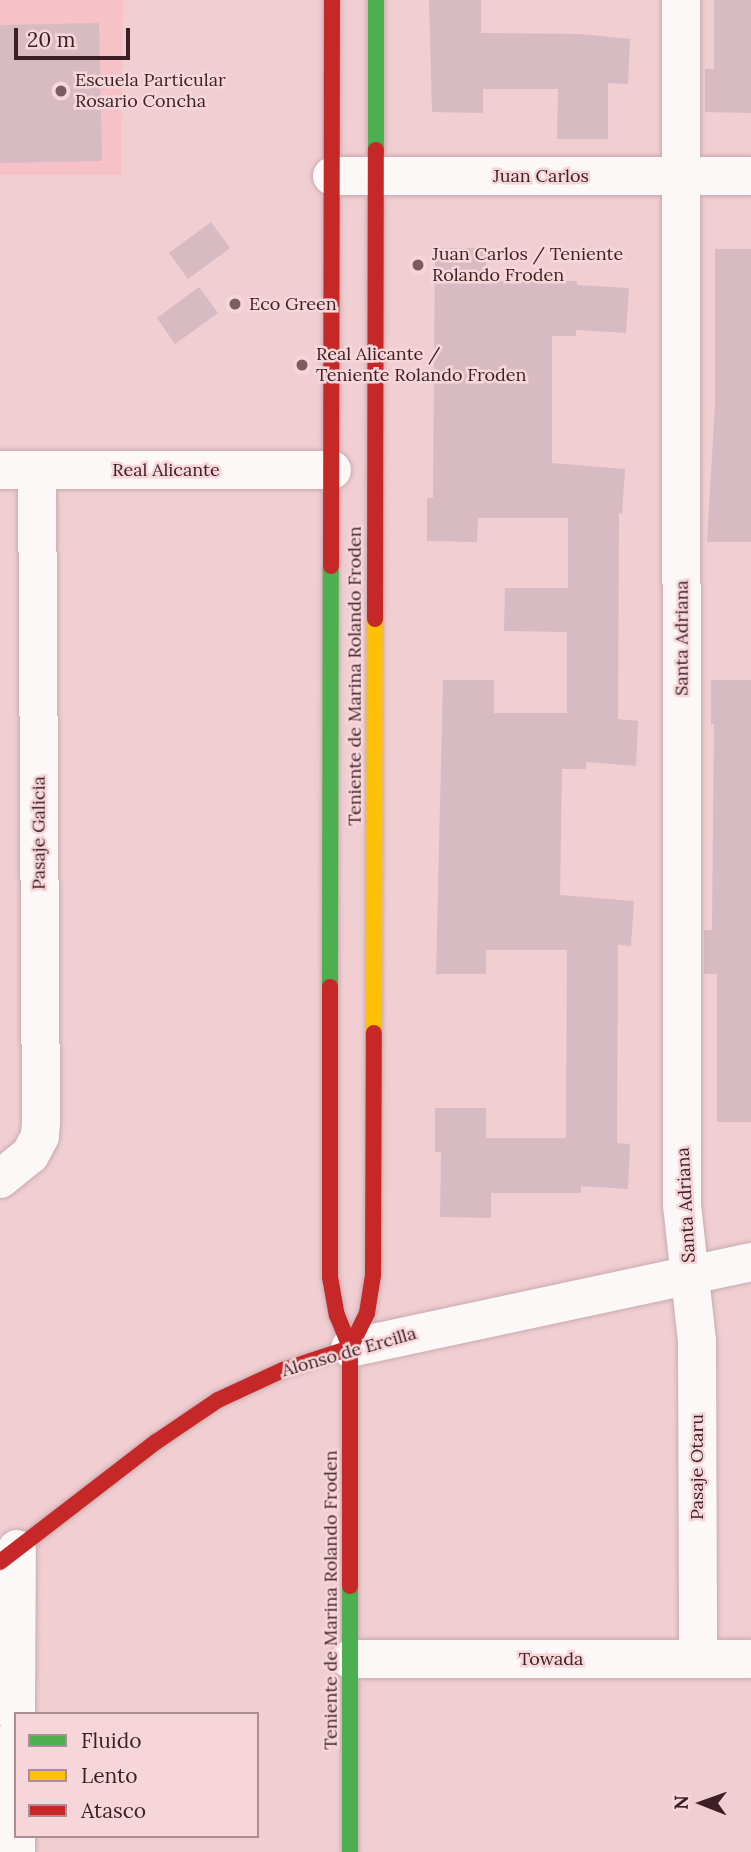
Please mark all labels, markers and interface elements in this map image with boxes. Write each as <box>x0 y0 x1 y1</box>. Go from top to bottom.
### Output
scale bar <box>18 14 133 58</box>
text: 20 m <box>27 26 76 53</box>
place label: Escuela Particular Rosario Concha <box>75 70 226 112</box>
marker: Escuela Particular Rosario Concha <box>53 83 69 99</box>
street label: Juan Carlos <box>493 165 589 187</box>
place label: Juan Carlos / Teniente Rolando Froden <box>432 244 623 286</box>
marker: Juan Carlos / Teniente Rolando Froden <box>410 257 426 273</box>
place label: Eco Green <box>249 293 337 315</box>
marker: Eco Green <box>227 296 243 312</box>
place label: Real Alicante / Teniente Rolando Froden <box>316 344 527 386</box>
marker: Real Alicante / Teniente Rolando Froden <box>294 357 310 373</box>
street label: Real Alicante <box>112 459 220 481</box>
street label: Teniente de Marina Rolando Froden <box>344 526 366 826</box>
street label: Santa Adriana <box>671 580 693 696</box>
street label: Pasaje Galicia <box>28 776 50 890</box>
street label: Santa Adriana <box>672 1147 700 1263</box>
street label: Alonso de Ercilla <box>279 1322 419 1382</box>
street label: Pasaje Otaru <box>686 1414 708 1520</box>
street label: Teniente de Marina Rolando Froden <box>320 1450 342 1750</box>
street label: Towada <box>519 1648 583 1670</box>
legend <box>14 1712 259 1838</box>
text: Fluido <box>81 1727 142 1754</box>
text: Lento <box>81 1762 138 1789</box>
north arrow <box>667 1768 737 1838</box>
text: N <box>669 1795 693 1810</box>
text: Atasco <box>81 1797 146 1824</box>

